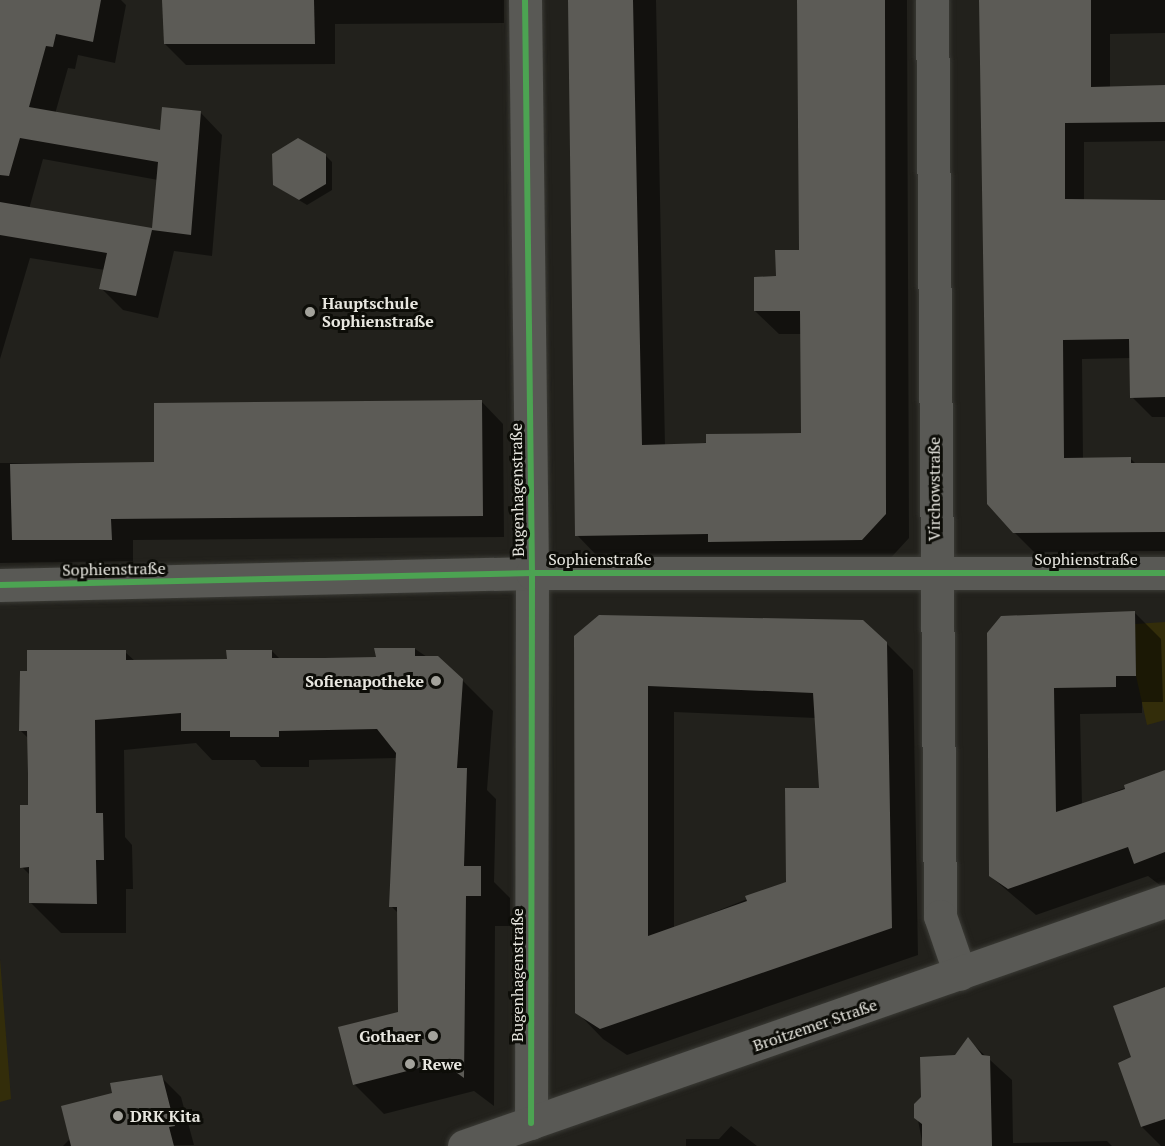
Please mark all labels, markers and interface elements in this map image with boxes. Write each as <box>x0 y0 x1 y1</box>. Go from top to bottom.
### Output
place label: Hauptschule Sophienstraße <box>322 293 434 331</box>
marker: Hauptschule Sophienstraße <box>303 305 317 319</box>
street label: Bugenhagenstraße <box>506 423 528 557</box>
street label: Virchowstraße <box>924 437 944 541</box>
street label: Sophienstraße <box>548 549 652 569</box>
street label: Sophienstraße <box>1034 549 1138 569</box>
street label: Sophienstraße <box>62 558 166 580</box>
place label: Sofienapotheke <box>305 671 424 691</box>
marker: Sofienapotheke <box>429 674 443 688</box>
street label: Bugenhagenstraße <box>507 908 527 1042</box>
street label: Broitzemer Straße <box>750 995 880 1055</box>
place label: Gothaer <box>359 1026 421 1046</box>
marker: Gothaer <box>426 1029 440 1043</box>
place label: Rewe <box>422 1054 462 1074</box>
marker: Rewe <box>403 1057 417 1071</box>
place label: DRK Kita <box>130 1106 201 1126</box>
marker: DRK Kita <box>111 1109 125 1123</box>

